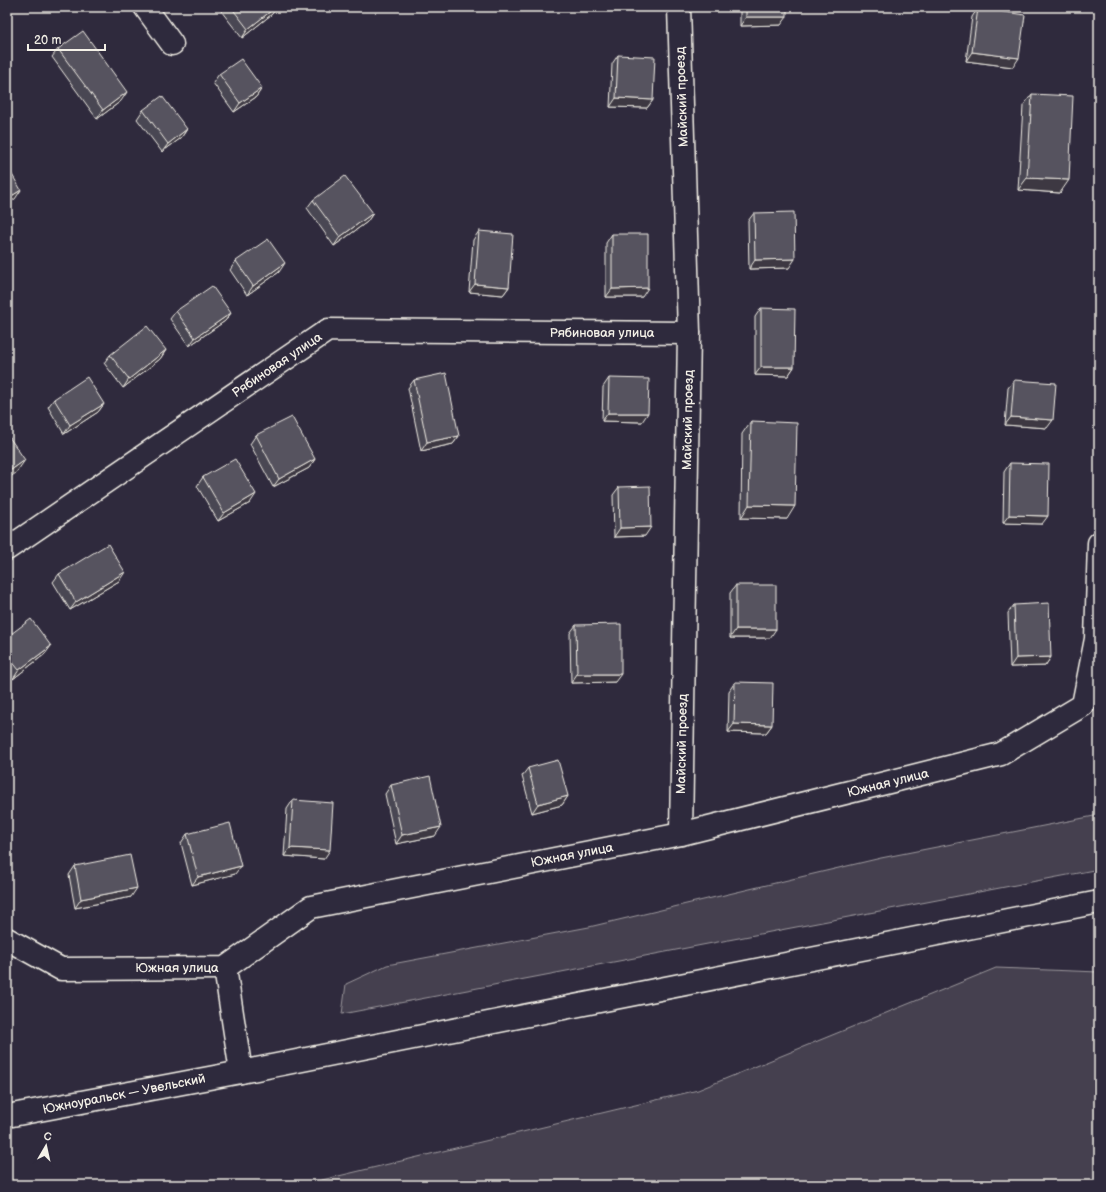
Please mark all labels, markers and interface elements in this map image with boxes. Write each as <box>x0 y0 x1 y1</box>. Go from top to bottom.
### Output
scale bar <box>28 26 105 52</box>
text: 20 m <box>34 33 61 48</box>
street label: Майский проезд <box>672 46 692 148</box>
street label: Рябиновая улица <box>549 325 655 341</box>
street label: Рябиновая улица <box>229 329 325 401</box>
street label: Майский проезд <box>679 370 697 470</box>
street label: Майский проезд <box>673 694 691 794</box>
street label: Южная улица <box>846 765 931 801</box>
street label: Южная улица <box>529 839 615 871</box>
street label: Южная улица <box>135 960 219 976</box>
street label: Южноуральск — Увельский <box>41 1070 207 1118</box>
north arrow <box>26 1126 66 1166</box>
text: С <box>43 1130 53 1144</box>

